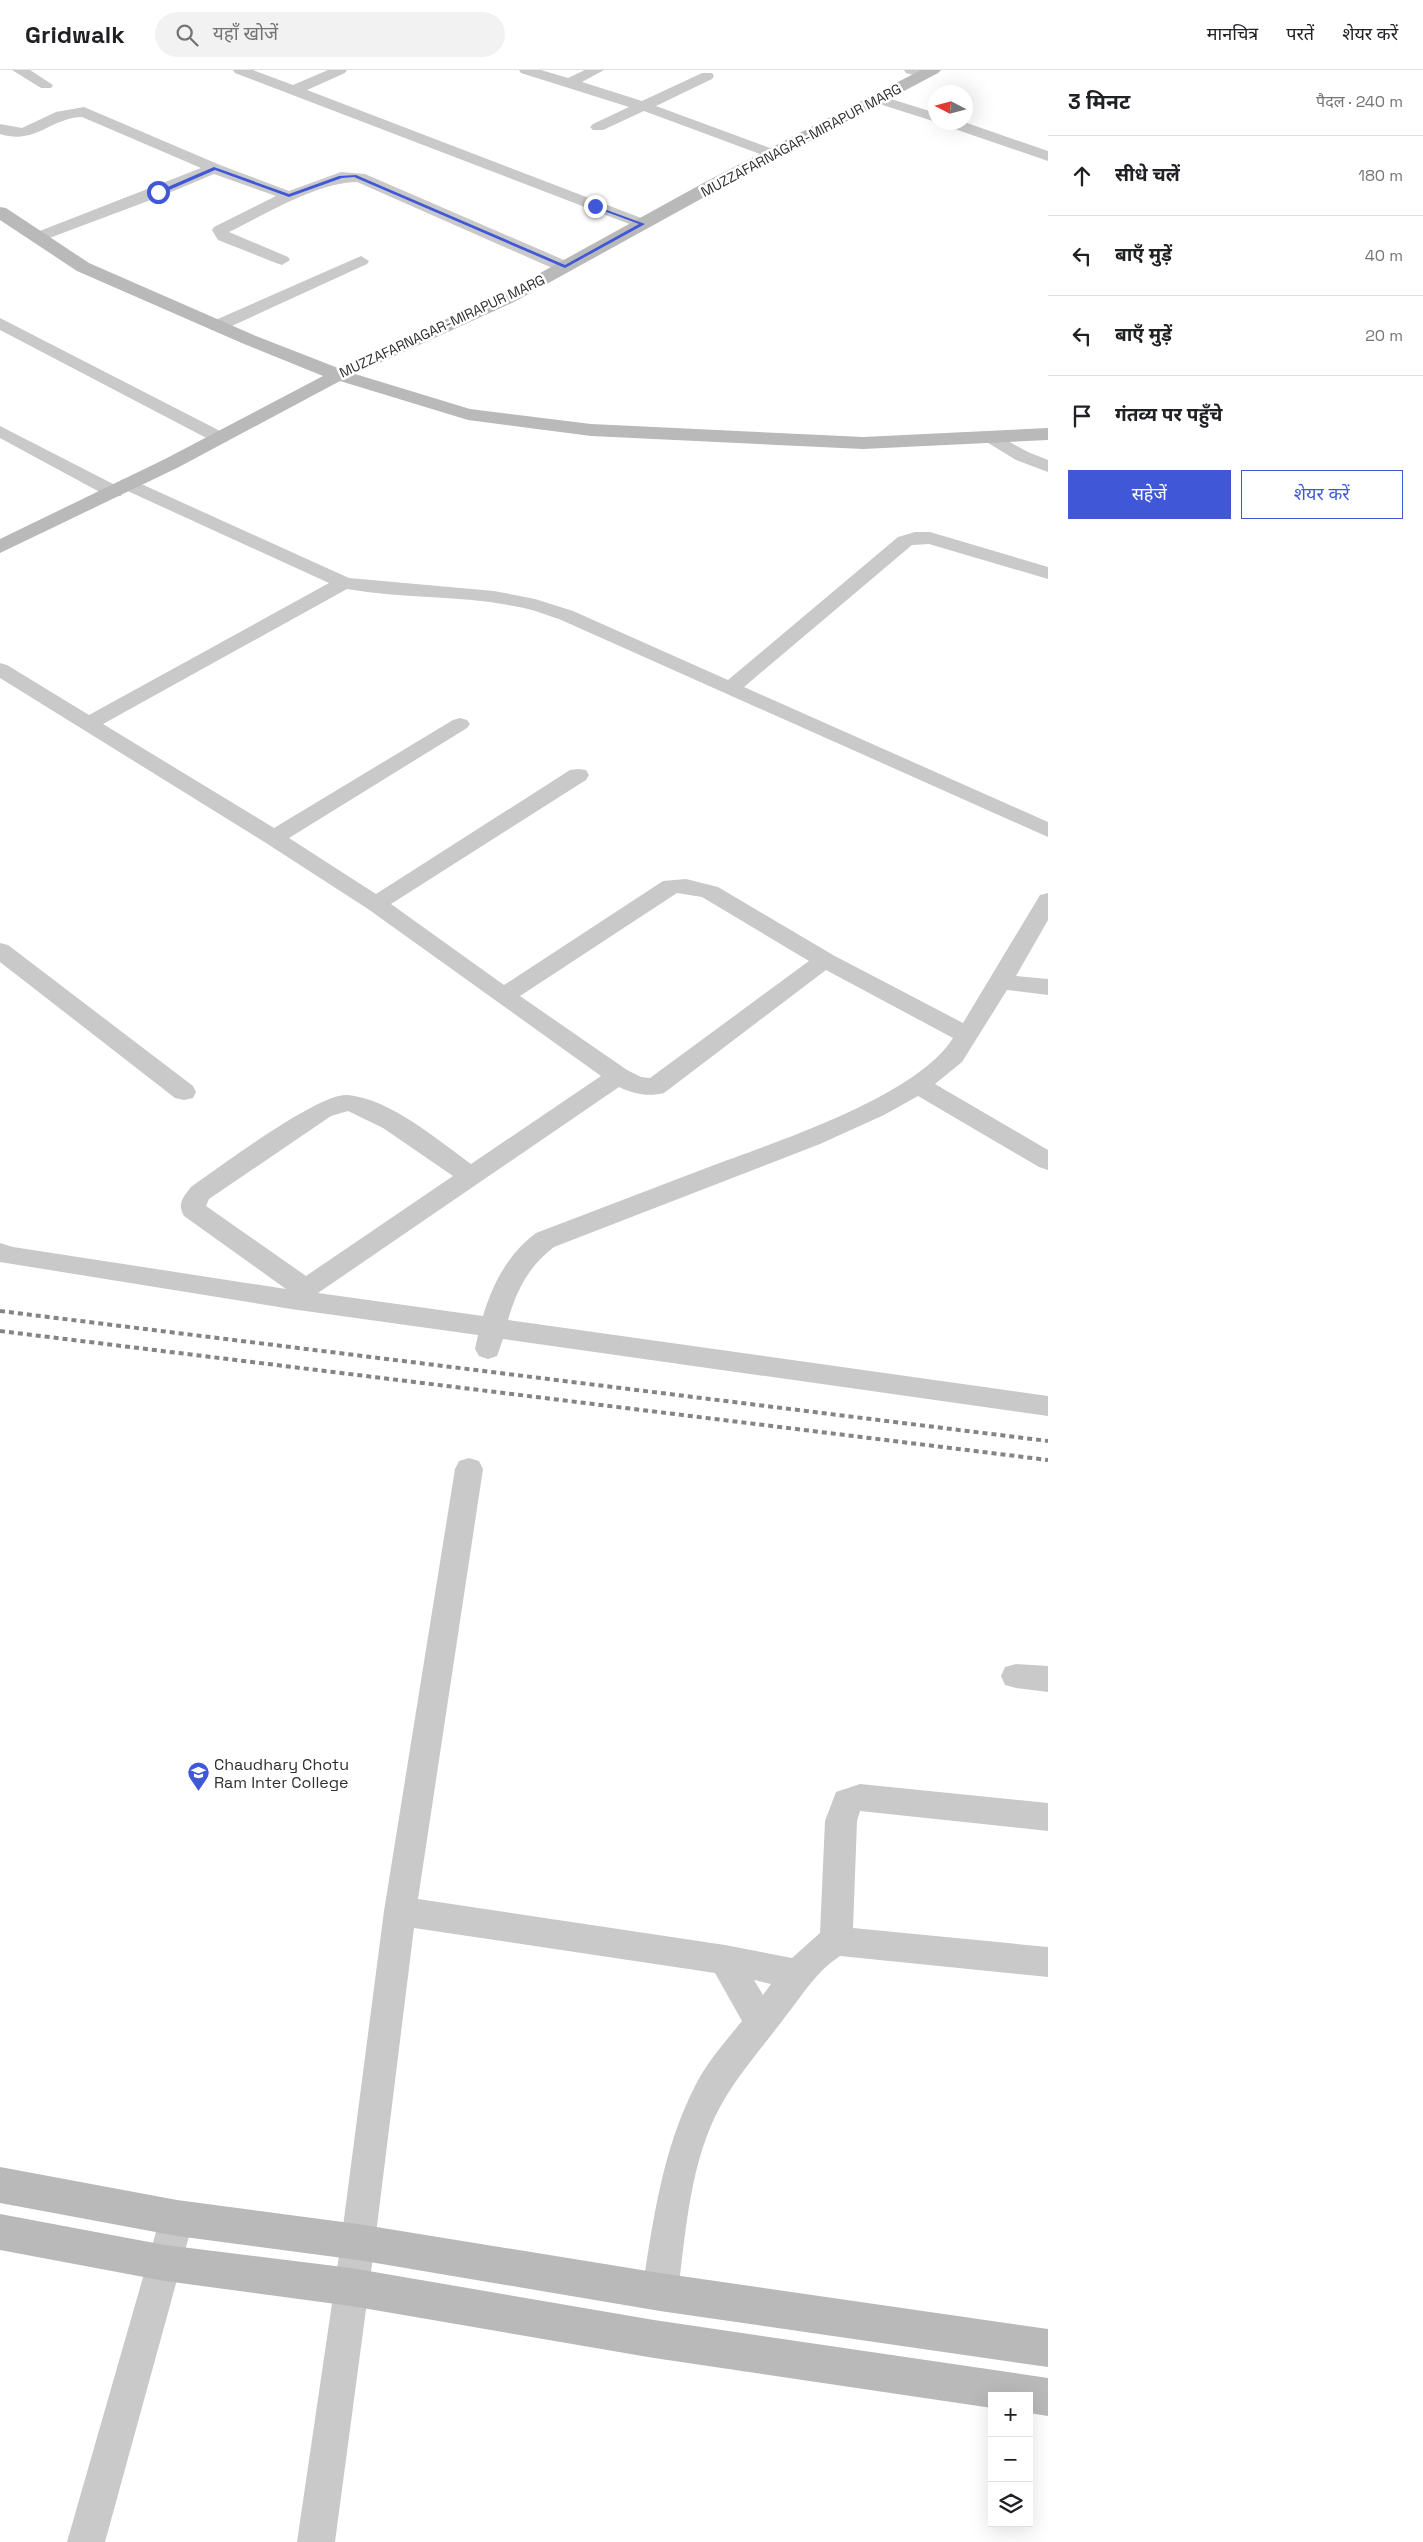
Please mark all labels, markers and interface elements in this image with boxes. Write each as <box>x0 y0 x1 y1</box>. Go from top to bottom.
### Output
search box <box>155 12 505 57</box>
text: Gridwalk <box>25 19 125 50</box>
icon: search <box>173 21 201 49</box>
text: यहाँ खोजें <box>213 21 278 46</box>
text: मानचित्र <box>1207 22 1258 45</box>
text: परतें <box>1286 22 1314 45</box>
text: शेयर करें <box>1342 22 1398 45</box>
street label: MUZZAFARNAGAR-MIRAPUR MARG <box>698 79 904 201</box>
north arrow <box>928 85 973 130</box>
text: 3 मिनट <box>1068 88 1130 115</box>
text: पैदल · 240 m <box>1316 91 1403 112</box>
icon: ahead <box>1068 162 1096 190</box>
text: सीधे चलें <box>1115 162 1180 187</box>
text: 180 m <box>1358 165 1403 186</box>
route start <box>147 181 170 204</box>
route end <box>584 195 607 218</box>
icon: left <box>1068 242 1096 270</box>
text: बाएँ मुड़ें <box>1115 242 1172 267</box>
text: 40 m <box>1365 245 1403 266</box>
street label: MUZZAFARNAGAR-MIRAPUR MARG <box>336 270 548 382</box>
icon: left <box>1068 322 1096 350</box>
text: बाएँ मुड़ें <box>1115 322 1172 347</box>
text: 20 m <box>1365 325 1403 346</box>
icon: arrive <box>1068 402 1096 430</box>
text: गंतव्य पर पहुँचे <box>1115 402 1222 427</box>
button: सहेजें <box>1068 470 1231 519</box>
button: शेयर करें <box>1241 470 1403 519</box>
place label: Chaudhary Chotu Ram Inter College <box>214 1754 349 1793</box>
school or university icon: Chaudhary Chotu Ram Inter College <box>186 1761 210 1792</box>
map controls <box>988 2392 1033 2527</box>
button: + <box>988 2392 1033 2437</box>
button: − <box>988 2437 1033 2482</box>
button: layers <box>988 2482 1033 2527</box>

